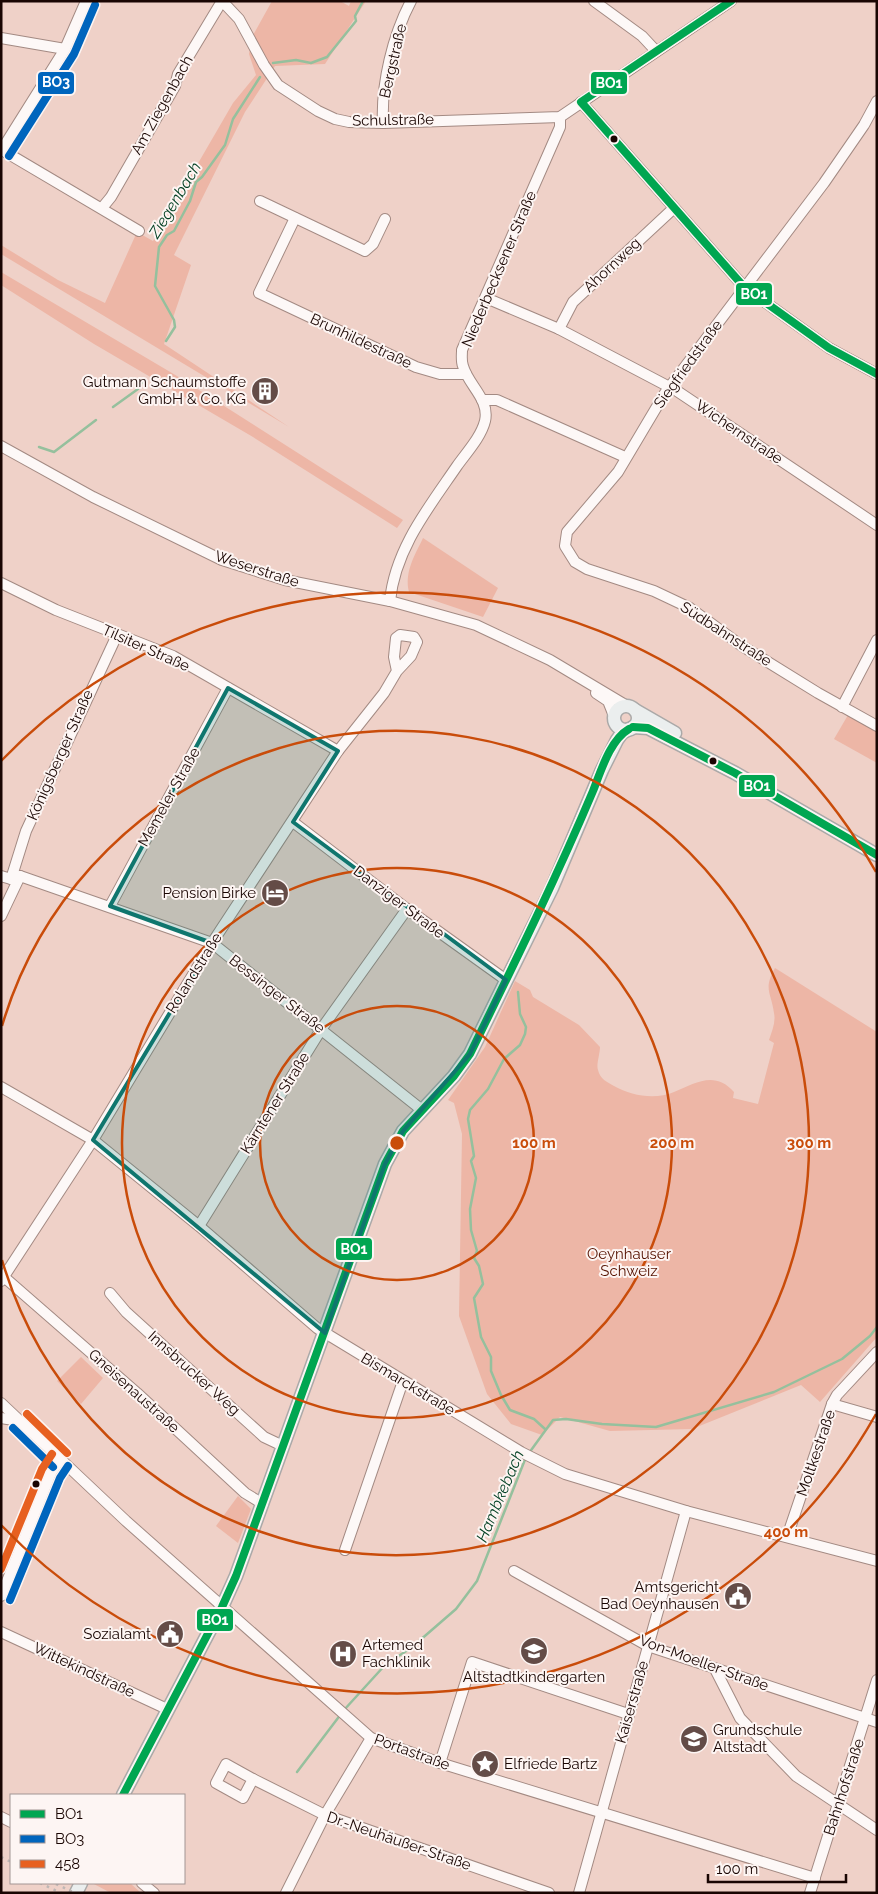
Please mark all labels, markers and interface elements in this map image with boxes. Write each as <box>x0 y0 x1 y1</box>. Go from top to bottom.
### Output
street label: Bergstraße <box>376 22 410 100</box>
street label: Am Ziegenbach <box>127 52 197 158</box>
line badge: BO3 <box>37 71 75 95</box>
line badge: BO1 <box>590 71 628 95</box>
text: BO3 <box>42 74 70 90</box>
text: BO1 <box>595 75 623 91</box>
street label: Schulstraße <box>352 110 434 130</box>
unlabelled marker <box>609 134 619 144</box>
water label: Ziegenbach <box>144 159 205 242</box>
street label: Niederbecksener Straße <box>458 188 540 350</box>
street label: Ahornweg <box>580 234 644 296</box>
line badge: BO1 <box>735 282 773 306</box>
text: BO1 <box>740 286 768 302</box>
street label: Brunhildestraße <box>307 310 415 372</box>
street label: Siegfriedstraße <box>650 316 726 412</box>
place label: Gutmann Schaumstoffe GmbH & Co. KG <box>83 373 246 408</box>
building icon: Gutmann Schaumstoffe GmbH & Co. KG <box>250 376 280 406</box>
street label: Wichernstraße <box>692 396 786 468</box>
street label: Weserstraße <box>213 547 302 591</box>
street label: Südbahnstraße <box>677 598 775 670</box>
street label: Tilsiter Straße <box>99 621 193 675</box>
street label: Königsberger Straße <box>23 687 97 823</box>
street label: Memeler Straße <box>134 744 204 850</box>
unlabelled marker <box>708 756 718 766</box>
line badge: BO1 <box>738 774 776 798</box>
text: BO1 <box>743 778 771 794</box>
street label: Danziger Straße <box>350 862 448 942</box>
hotel icon: Pension Birke <box>260 878 290 908</box>
place label: Pension Birke <box>162 884 256 902</box>
street label: Rolandstraße <box>162 929 226 1017</box>
street label: Bessinger Straße <box>226 951 329 1037</box>
street label: Kärntener Straße <box>237 1049 314 1157</box>
centre of rings <box>388 1134 406 1152</box>
text: 100 m <box>512 1134 556 1152</box>
text: 200 m <box>650 1134 694 1152</box>
text: 300 m <box>787 1134 831 1152</box>
line badge: BO1 <box>335 1237 373 1261</box>
text: BO1 <box>340 1241 368 1257</box>
park label: Oeynhauser Schweiz <box>587 1245 672 1280</box>
street label: Innsbrucker Weg <box>144 1327 244 1419</box>
street label: Gneisenaustraße <box>85 1345 183 1437</box>
street label: Bismarckstraße <box>358 1349 458 1419</box>
street label: Moltkestraße <box>793 1407 839 1499</box>
water label: Hambkebach <box>472 1447 528 1545</box>
unlabelled marker <box>31 1479 41 1489</box>
text: 400 m <box>764 1523 808 1541</box>
place label: Amtsgericht Bad Oeynhausen <box>600 1578 719 1613</box>
public building icon: Amtsgericht Bad Oeynhausen <box>723 1581 753 1611</box>
line badge: BO1 <box>196 1608 234 1632</box>
text: BO1 <box>201 1612 229 1628</box>
public building icon: Sozialamt <box>155 1619 185 1649</box>
place label: Sozialamt <box>83 1625 151 1643</box>
street label: Von-Moeller-Straße <box>637 1631 771 1695</box>
place label: Artemed Fachklinik <box>362 1636 430 1671</box>
school or university icon: Altstadtkindergarten <box>519 1636 549 1666</box>
street label: Wittekindstraße <box>30 1639 138 1701</box>
hospital icon: Artemed Fachklinik <box>328 1639 358 1669</box>
street label: Kaiserstraße <box>612 1658 652 1745</box>
place label: Altstadtkindergarten <box>463 1668 605 1686</box>
place label: Grundschule Altstadt <box>713 1721 802 1756</box>
school or university icon: Grundschule Altstadt <box>679 1724 709 1754</box>
street label: Portastraße <box>372 1730 453 1774</box>
street label: Bahnhofstraße <box>820 1736 868 1838</box>
place icon: Elfriede Bartz <box>470 1749 500 1779</box>
place label: Elfriede Bartz <box>504 1755 597 1773</box>
legend <box>10 1794 185 1884</box>
text: BO1 <box>55 1805 83 1823</box>
street label: Dr.-Neuhäußer-Straße <box>325 1808 474 1874</box>
text: BO3 <box>55 1830 84 1848</box>
scale bar <box>708 1852 846 1884</box>
text: 458 <box>55 1855 80 1873</box>
text: 100 m <box>716 1860 758 1878</box>

